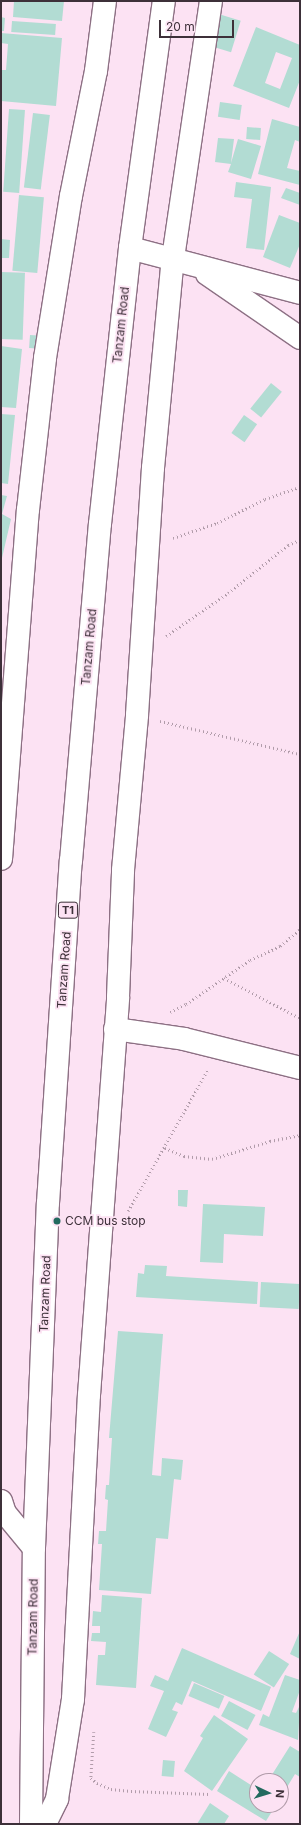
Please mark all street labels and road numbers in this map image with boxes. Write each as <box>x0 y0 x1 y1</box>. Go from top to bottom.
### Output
street label: Tanzam Road <box>110 286 132 364</box>
street label: Tanzam Road <box>78 608 100 686</box>
road number: T1 <box>57 901 79 919</box>
street label: Tanzam Road <box>54 931 74 1009</box>
street label: Tanzam Road <box>36 1255 54 1333</box>
street label: Tanzam Road <box>25 1578 41 1656</box>

